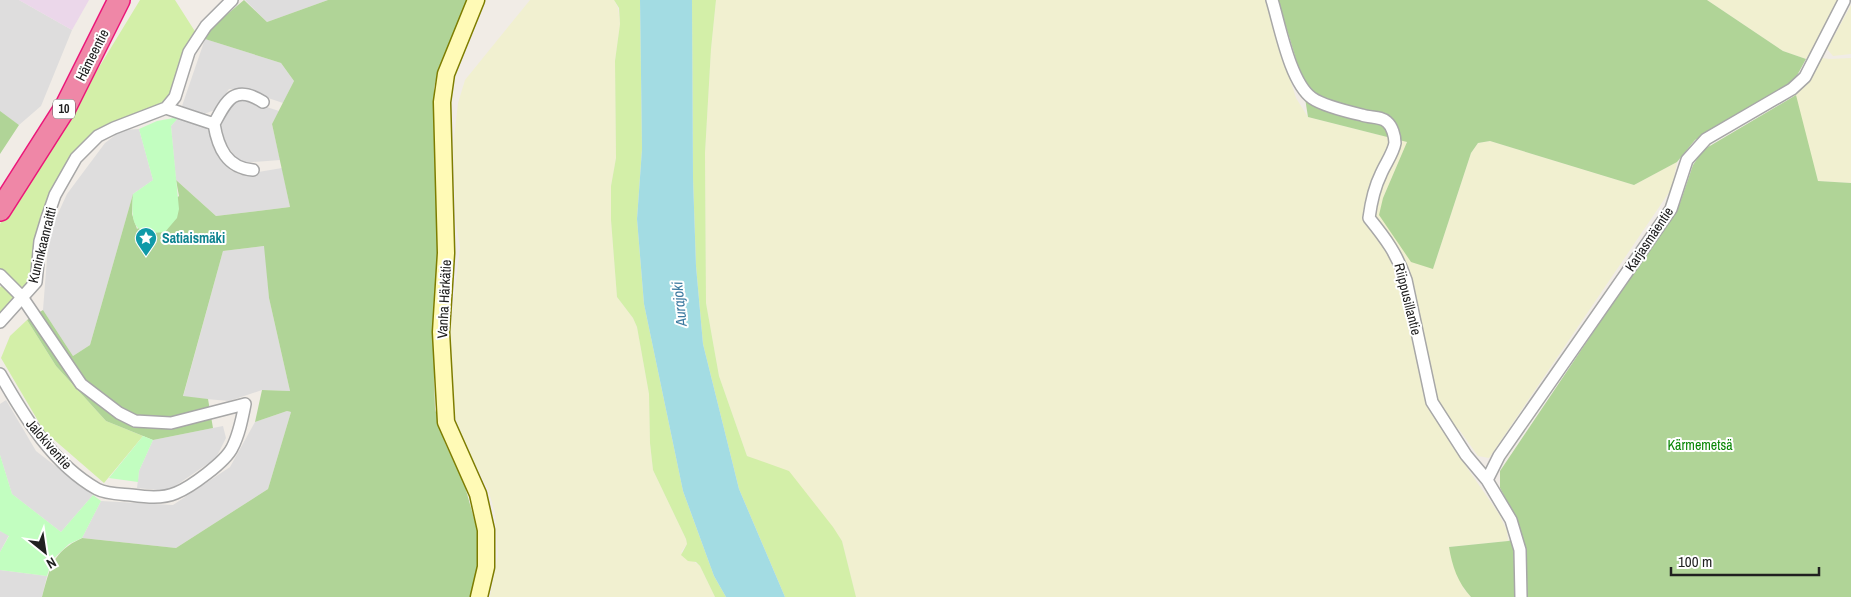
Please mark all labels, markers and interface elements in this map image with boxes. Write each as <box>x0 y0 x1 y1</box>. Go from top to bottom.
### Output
street label: Hämeentie <box>71 26 113 84</box>
road number: 10 <box>53 100 75 118</box>
street label: Karjasmäentie <box>1621 203 1677 275</box>
street label: Kuninkaanraitti <box>24 205 60 285</box>
place icon: Satiaismäki <box>134 226 158 257</box>
place label: Satiaismäki <box>162 229 225 247</box>
street label: Vanha Härkätie <box>433 259 455 339</box>
street label: Riippusillantie <box>1390 261 1426 337</box>
water label: Aurajoki <box>666 280 692 329</box>
street label: Jalokiventie <box>22 415 76 473</box>
park label: Kärmemetsä <box>1667 436 1733 454</box>
north arrow <box>20 527 70 577</box>
scale bar <box>1671 544 1818 576</box>
text: 100 m <box>1678 551 1712 572</box>
text: N <box>43 553 60 573</box>

